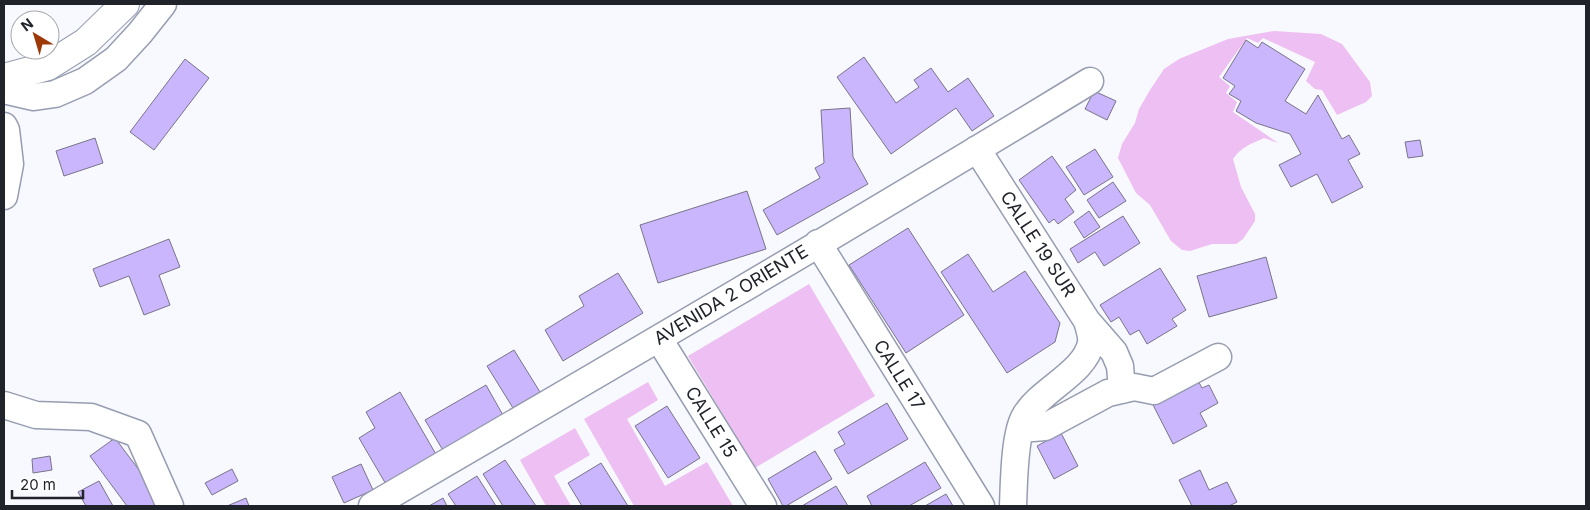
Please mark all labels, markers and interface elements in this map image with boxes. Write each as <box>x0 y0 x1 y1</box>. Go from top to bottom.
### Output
north arrow <box>10 10 60 60</box>
text: N <box>17 14 36 34</box>
street label: CALLE 19 SUR <box>997 187 1081 301</box>
street label: AVENIDA 2 ORIENTE <box>650 240 811 349</box>
street label: CALLE 17 <box>870 336 929 414</box>
street label: CALLE 15 <box>681 382 741 461</box>
scale bar <box>12 468 84 500</box>
text: 20 m <box>20 475 56 494</box>

